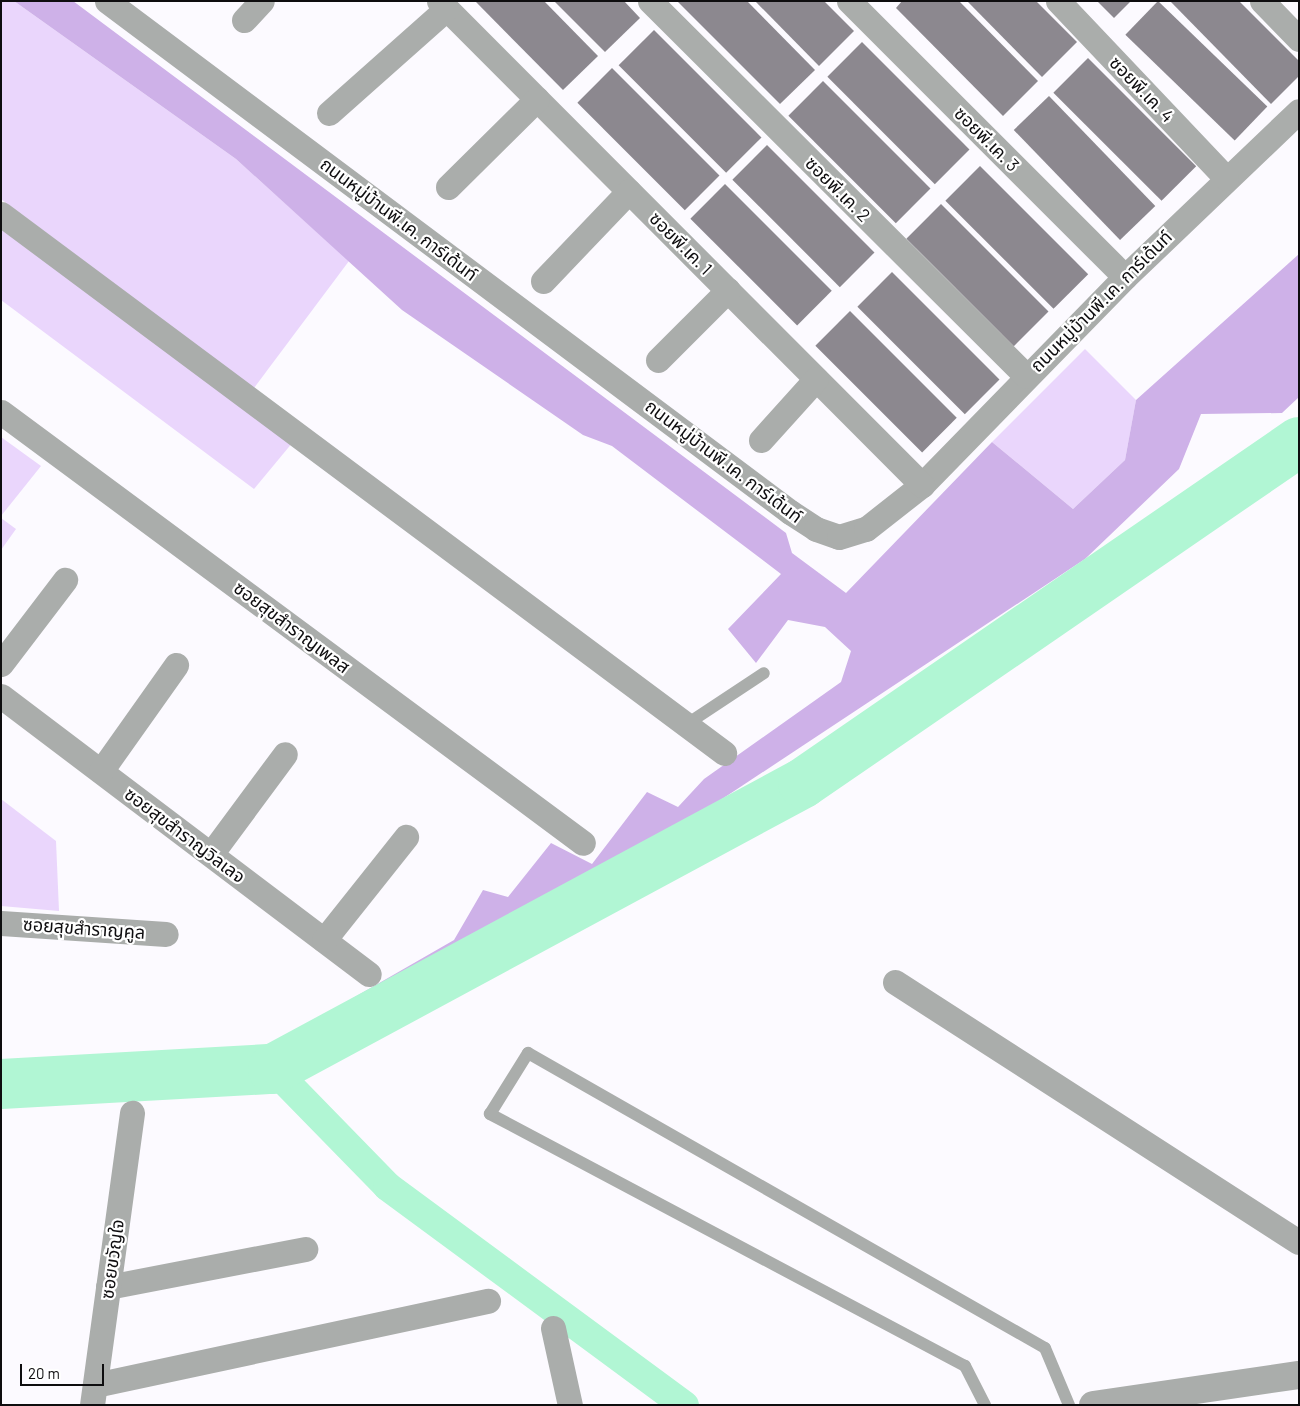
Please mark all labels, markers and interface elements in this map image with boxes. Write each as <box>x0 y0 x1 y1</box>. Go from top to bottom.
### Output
street label: ซอยพี.เค. 4 <box>1105 52 1179 126</box>
street label: ซอยพี.เค. 3 <box>950 102 1024 176</box>
street label: ซอยพี.เค. 2 <box>801 152 875 226</box>
street label: ถนนหมู่บ้านพี.เค. การ์เด้นท์ <box>316 153 482 285</box>
street label: ซอยพี.เค. 1 <box>645 207 717 279</box>
street label: ถนนหมู่บ้านพี.เค. การ์เด้นท์ <box>1026 226 1176 376</box>
street label: ถนนหมู่บ้านพี.เค. การ์เด้นท์ <box>641 395 807 527</box>
street label: ซอยสุขสำราญเพลส <box>230 576 354 678</box>
street label: ซอยสุขสำราญวิลเลจ <box>120 783 250 887</box>
street label: ซอยสุขสำราญคูล <box>22 913 146 943</box>
street label: ซอยขวัญใจ <box>96 1218 128 1300</box>
scale bar <box>22 1354 106 1386</box>
text: 20 m <box>28 1364 60 1382</box>

